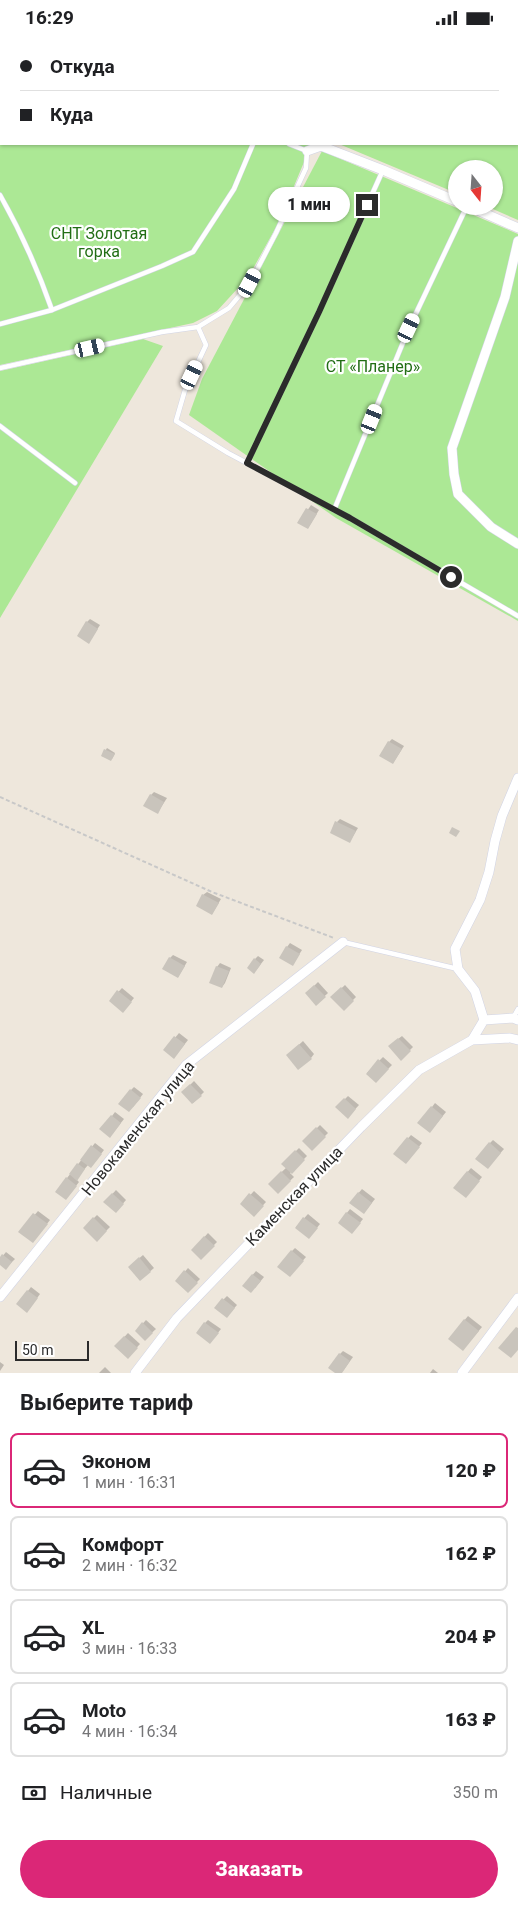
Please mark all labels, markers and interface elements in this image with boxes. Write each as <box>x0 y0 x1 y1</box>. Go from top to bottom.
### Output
text: 16:29 <box>25 6 74 29</box>
text: Откуда <box>50 55 115 78</box>
text: Куда <box>50 103 93 126</box>
north arrow <box>448 160 502 215</box>
map controls <box>448 160 503 215</box>
callout: 1 мин <box>267 187 350 223</box>
route end <box>356 194 378 216</box>
text: 1 мин <box>287 195 331 214</box>
park label: СНТ Золотая горка <box>51 224 147 261</box>
car <box>236 266 263 300</box>
car <box>395 311 422 345</box>
car <box>73 337 106 359</box>
park label: СТ «Планер» <box>326 357 420 376</box>
car <box>178 358 205 392</box>
car <box>359 402 384 436</box>
route start <box>440 566 462 588</box>
street label: Новокаменская улица <box>78 1057 198 1199</box>
street label: Каменская улица <box>242 1142 346 1250</box>
scale bar <box>15 1338 89 1361</box>
text: 50 m <box>22 1342 54 1358</box>
text: Выберите тариф <box>20 1390 193 1415</box>
icon: car <box>22 1448 67 1493</box>
text: Эконом <box>82 1450 151 1473</box>
text: 120 ₽ <box>445 1459 496 1482</box>
text: 1 мин · 16:31 <box>82 1473 177 1492</box>
icon: car <box>22 1531 67 1576</box>
text: Комфорт <box>82 1533 164 1556</box>
text: 162 ₽ <box>445 1542 496 1565</box>
text: 2 мин · 16:32 <box>82 1556 177 1575</box>
icon: car <box>22 1614 67 1659</box>
text: XL <box>82 1616 104 1639</box>
text: 204 ₽ <box>445 1625 496 1648</box>
text: 3 мин · 16:33 <box>82 1639 177 1658</box>
icon: car <box>22 1697 67 1742</box>
text: Moto <box>82 1699 126 1722</box>
text: 163 ₽ <box>445 1708 496 1731</box>
text: 4 мин · 16:34 <box>82 1722 177 1741</box>
icon: cash <box>20 1779 48 1807</box>
text: Наличные <box>60 1781 152 1804</box>
text: 350 m <box>453 1783 498 1802</box>
button: Заказать <box>20 1840 498 1898</box>

